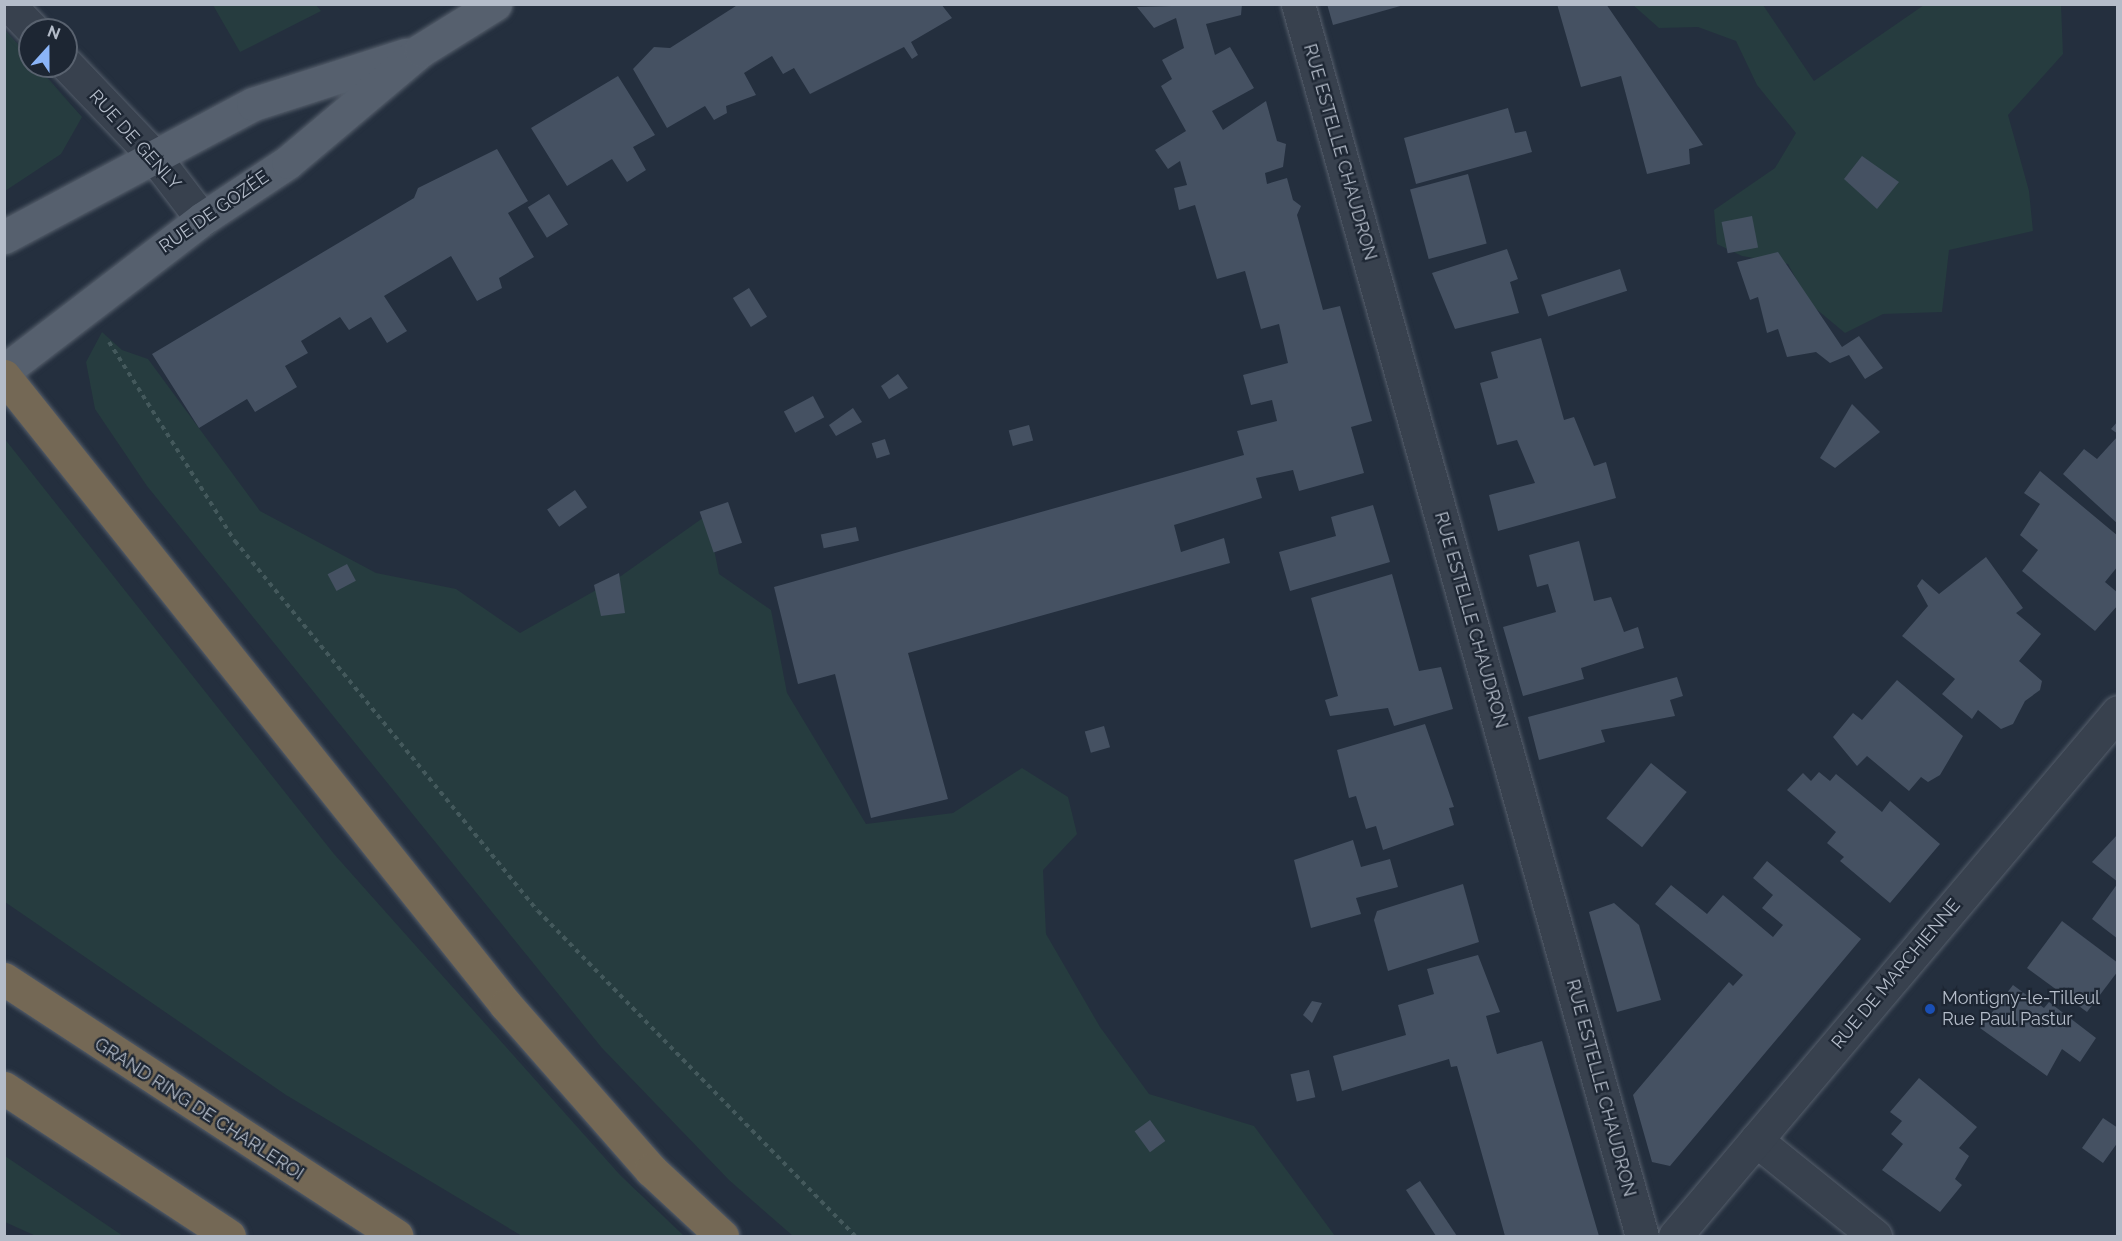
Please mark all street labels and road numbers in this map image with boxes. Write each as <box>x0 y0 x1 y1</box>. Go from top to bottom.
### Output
street label: RUE ESTELLE CHAUDRON <box>1299 41 1381 263</box>
street label: RUE DE GENLY <box>84 85 186 195</box>
street label: RUE DE GOZÉE <box>155 166 273 258</box>
street label: RUE ESTELLE CHAUDRON <box>1430 509 1512 731</box>
street label: RUE DE MARCHIENNE <box>1827 895 1965 1053</box>
street label: RUE ESTELLE CHAUDRON <box>1562 977 1640 1199</box>
street label: GRAND RING DE CHARLEROI <box>90 1033 308 1185</box>

